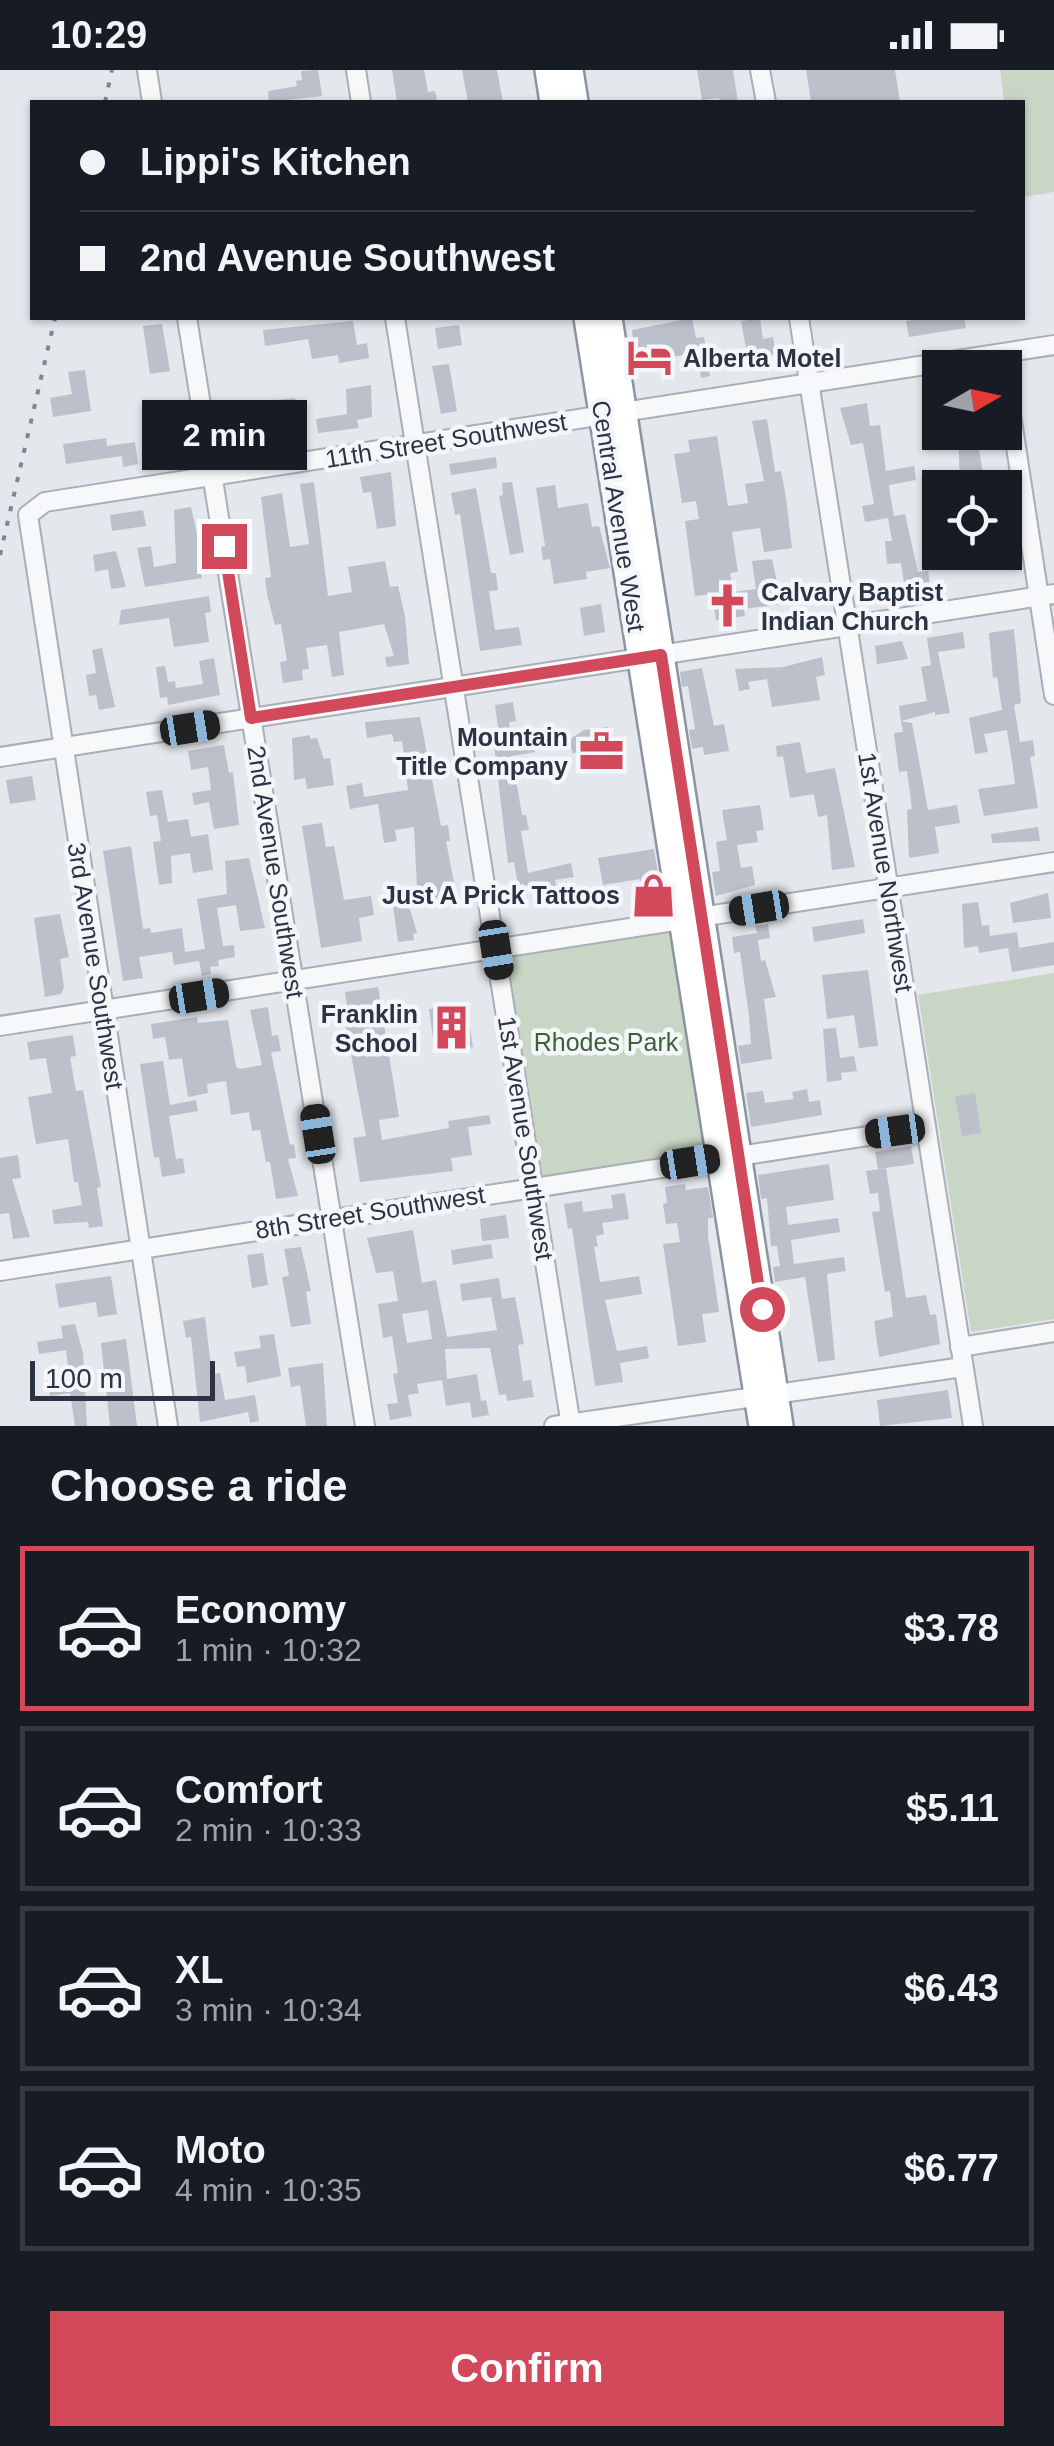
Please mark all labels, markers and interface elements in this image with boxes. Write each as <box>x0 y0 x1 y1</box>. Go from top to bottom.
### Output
text: 10:29 <box>50 14 147 56</box>
text: Lippi's Kitchen <box>140 141 411 183</box>
text: 2nd Avenue Southwest <box>140 237 555 279</box>
hotel icon: Alberta Motel <box>626 334 674 382</box>
place label: Alberta Motel <box>683 344 841 372</box>
north arrow <box>922 350 1022 450</box>
map controls <box>922 350 1022 570</box>
street label: Central Avenue West <box>587 398 651 634</box>
callout: 2 min <box>142 401 306 471</box>
street label: 11th Street Southwest <box>323 407 569 473</box>
text: 2 min <box>183 417 266 453</box>
button: locate <box>922 470 1022 570</box>
route end <box>202 524 247 569</box>
place label: Calvary Baptist Indian Church <box>761 578 944 635</box>
church icon: Calvary Baptist Indian Church <box>704 582 752 630</box>
car <box>158 708 222 748</box>
place label: Mountain Title Company <box>396 723 568 780</box>
office icon: Mountain Title Company <box>577 727 625 775</box>
street label: 2nd Avenue Southwest <box>242 744 310 1000</box>
street label: 1st Avenue Northwest <box>853 750 919 994</box>
street label: 3rd Avenue Southwest <box>63 840 129 1092</box>
shop icon: Just A Prick Tattoos <box>629 871 677 919</box>
place label: Just A Prick Tattoos <box>382 881 620 909</box>
car <box>727 888 791 928</box>
car <box>476 918 516 982</box>
car <box>167 976 231 1016</box>
place label: Franklin School <box>321 1000 418 1057</box>
building icon: Franklin School <box>427 1004 475 1052</box>
street label: 1st Avenue Southwest <box>493 1014 559 1262</box>
park label: Rhodes Park <box>534 1028 679 1056</box>
car <box>298 1102 338 1166</box>
car <box>863 1112 927 1150</box>
car <box>658 1142 722 1182</box>
street label: 8th Street Southwest <box>253 1180 487 1244</box>
route start <box>740 1287 785 1332</box>
scale bar <box>30 1356 215 1400</box>
text: 100 m <box>45 1363 123 1394</box>
text: Choose a ride <box>50 1460 348 1511</box>
icon: car <box>55 1584 145 1674</box>
text: Economy <box>175 1589 346 1631</box>
text: $3.78 <box>904 1607 999 1649</box>
text: 1 min · 10:32 <box>175 1632 362 1668</box>
icon: car <box>55 1764 145 1854</box>
text: Comfort <box>175 1769 323 1811</box>
text: $5.11 <box>906 1787 999 1829</box>
text: 2 min · 10:33 <box>175 1812 362 1848</box>
icon: car <box>55 1944 145 2034</box>
text: XL <box>175 1949 224 1991</box>
text: $6.43 <box>904 1967 999 2009</box>
text: 3 min · 10:34 <box>175 1992 362 2028</box>
icon: car <box>55 2124 145 2214</box>
text: Moto <box>175 2129 266 2171</box>
text: $6.77 <box>904 2147 999 2189</box>
text: 4 min · 10:35 <box>175 2172 362 2208</box>
button: Confirm <box>50 2311 1004 2426</box>

